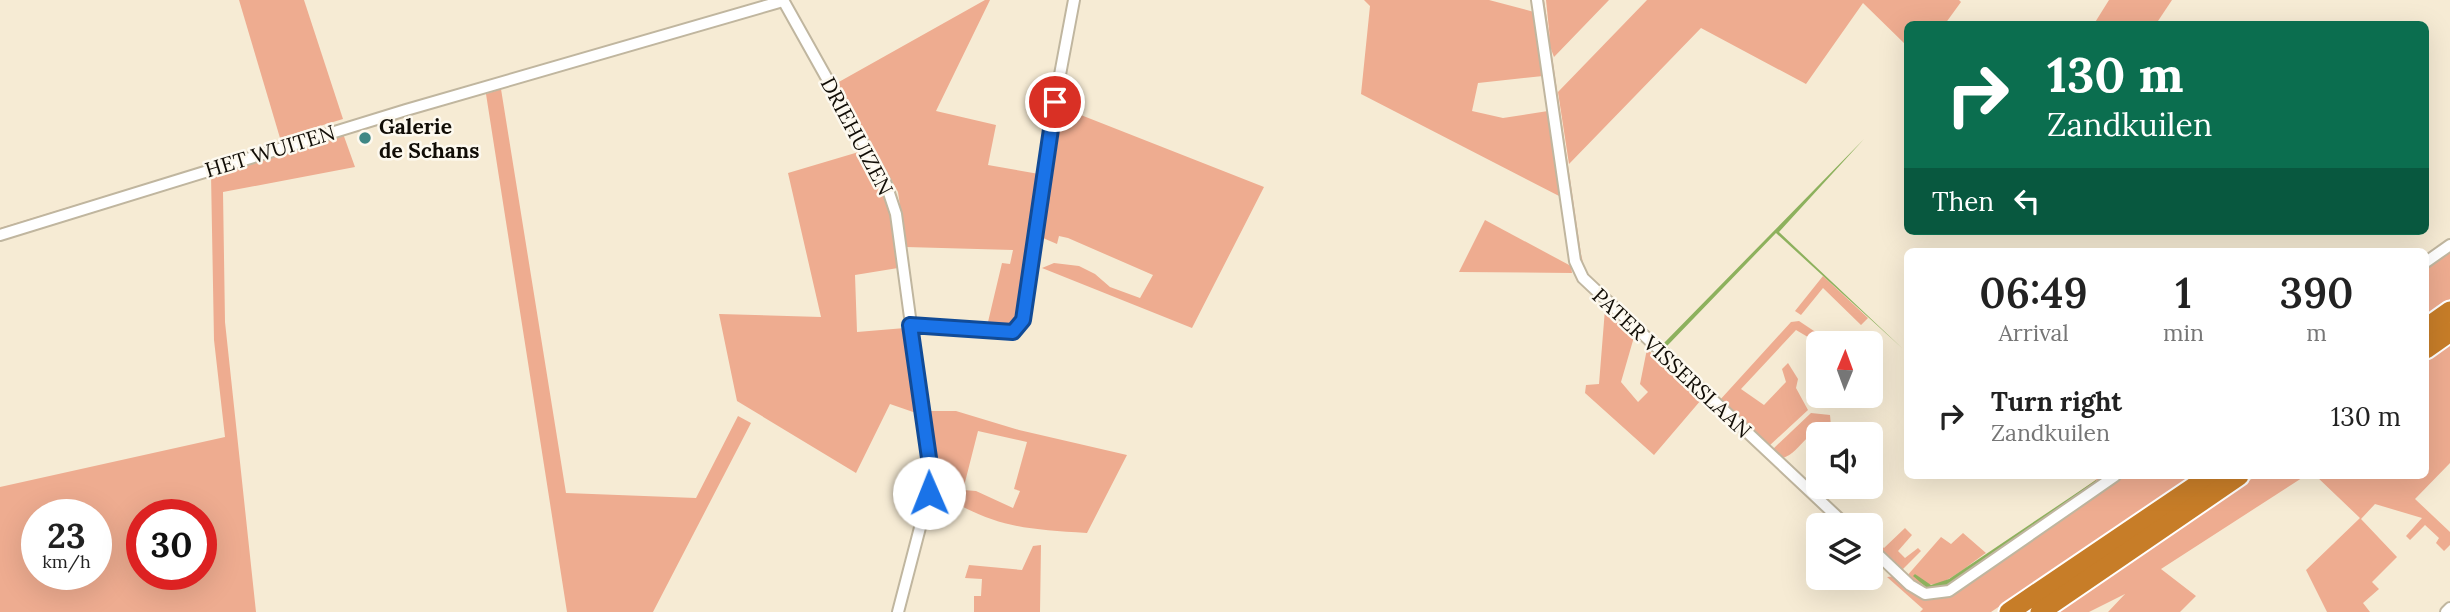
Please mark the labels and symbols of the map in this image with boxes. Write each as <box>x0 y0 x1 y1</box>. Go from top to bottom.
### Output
street label: DRIEHUIZEN <box>815 72 899 200</box>
pin <box>1025 72 1085 132</box>
place label: Galerie de Schans <box>379 113 479 164</box>
street label: HET WUITEN <box>202 118 338 184</box>
marker: Galerie de Schans <box>357 130 373 146</box>
street label: PATER VISSERSLAAN <box>1587 282 1757 444</box>
north arrow <box>1806 331 1883 408</box>
position arrow <box>892 456 966 530</box>
speed limit sign: 30 <box>126 499 217 590</box>

